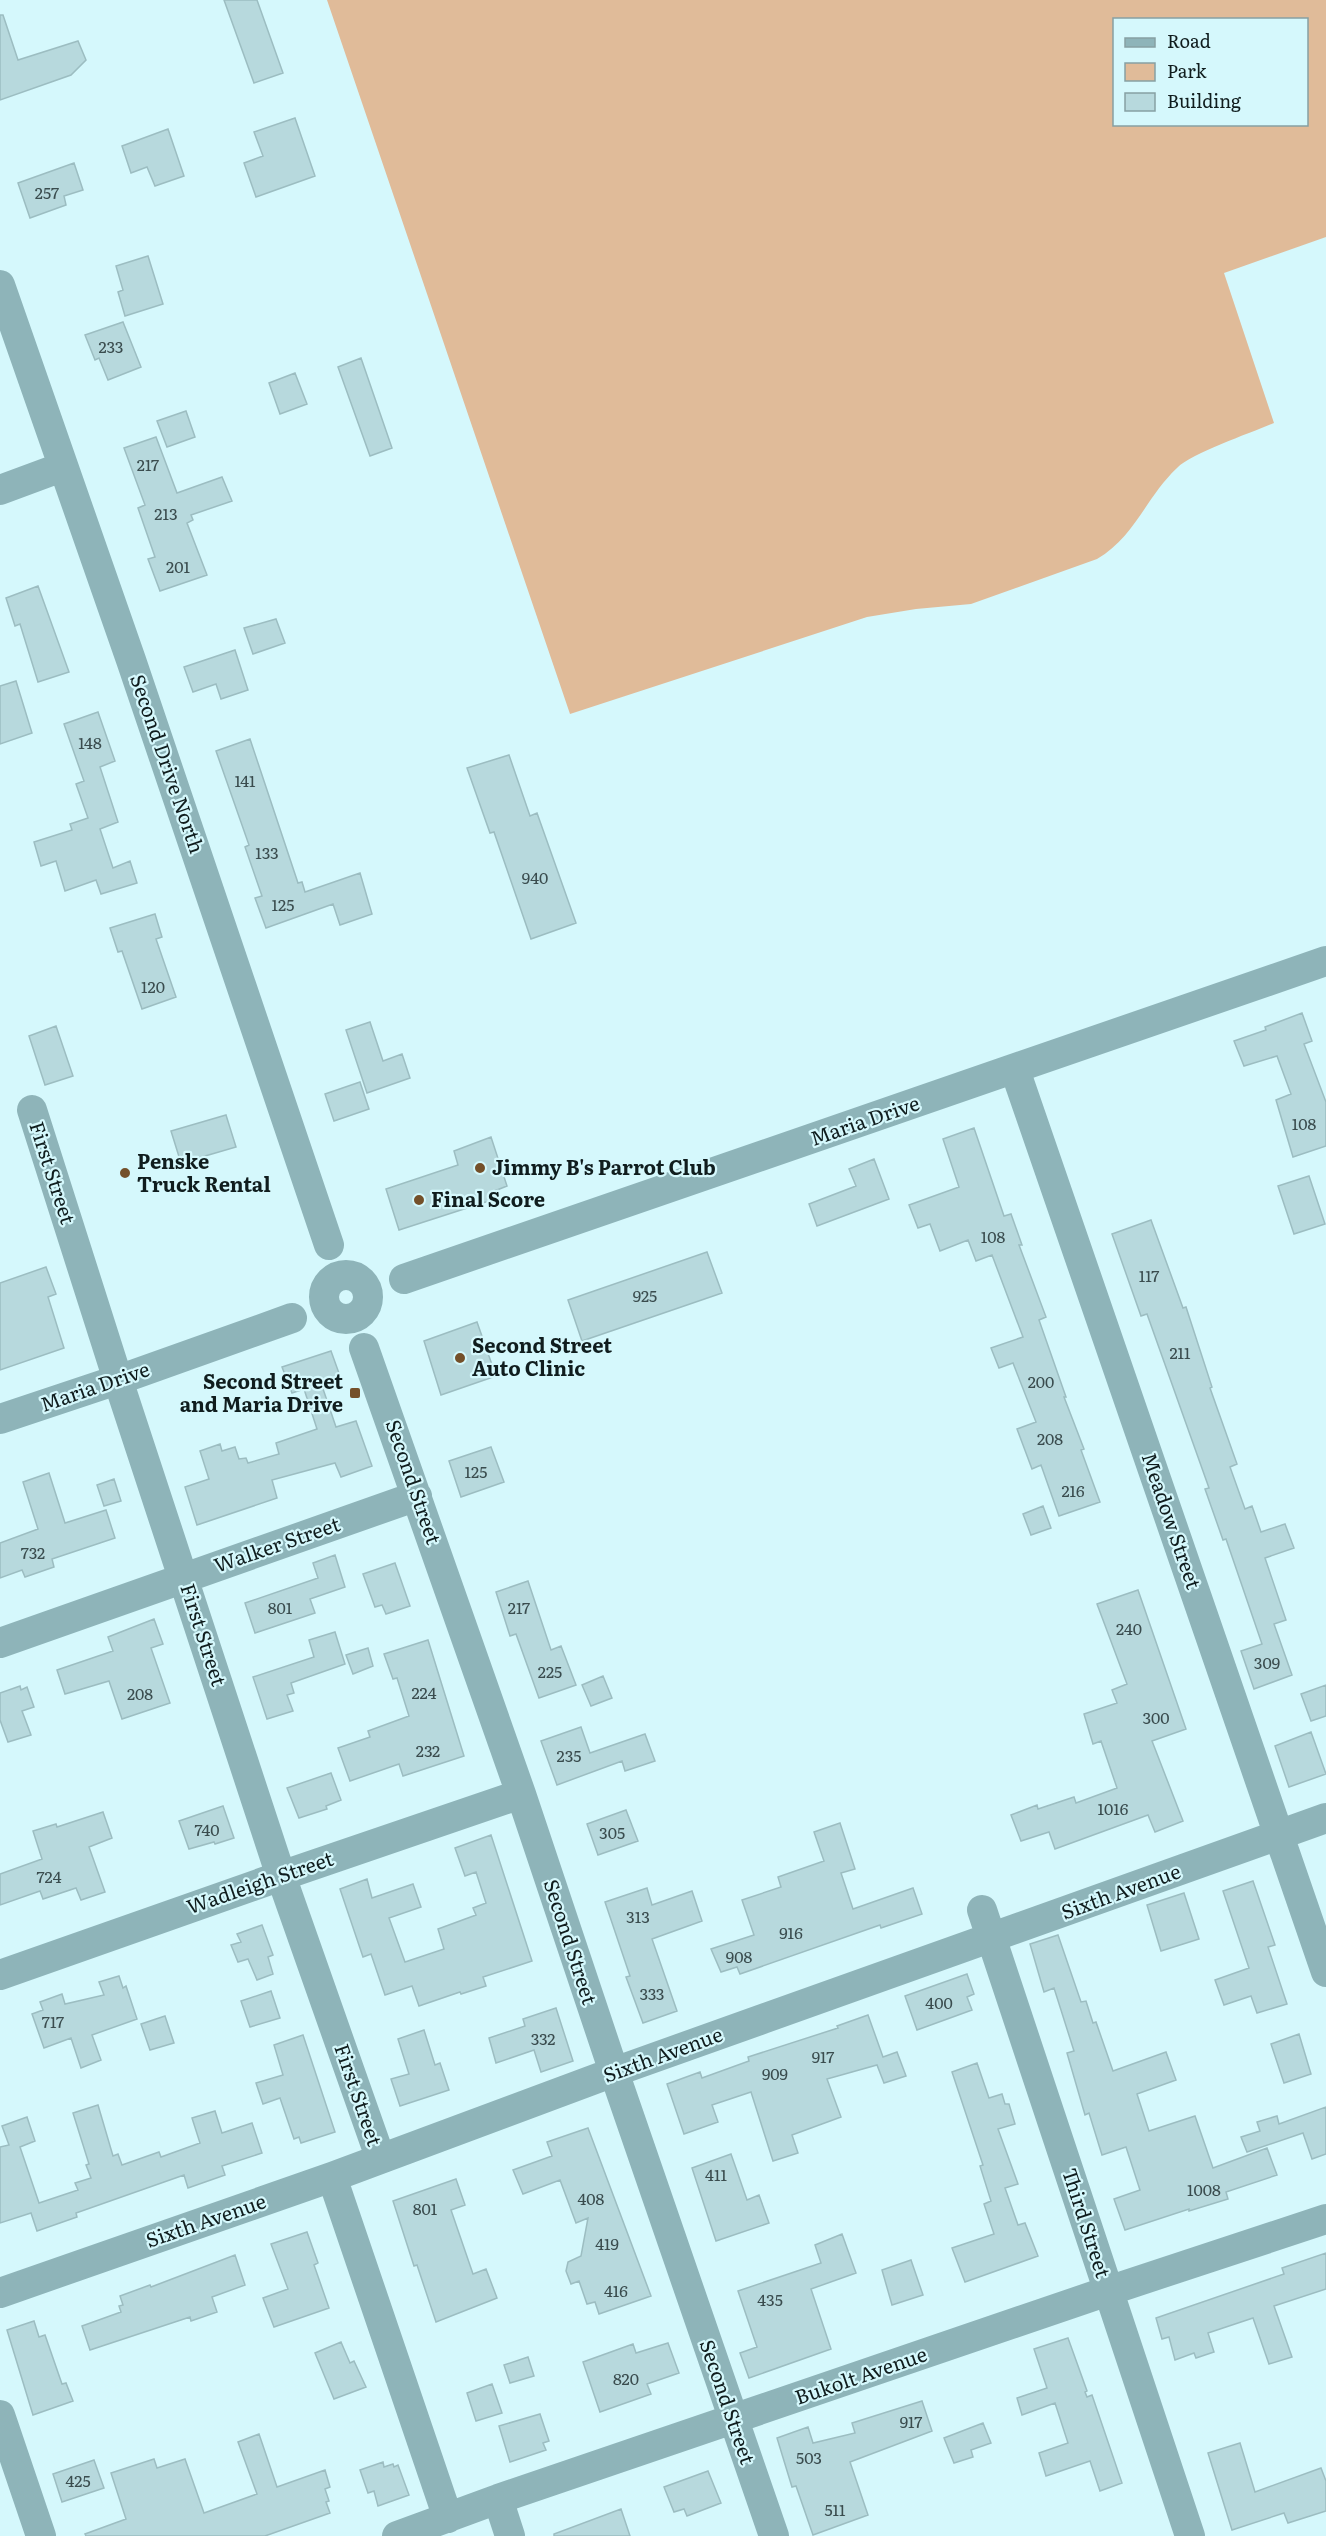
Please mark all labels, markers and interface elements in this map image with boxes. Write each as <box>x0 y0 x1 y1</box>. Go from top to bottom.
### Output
legend <box>1113 18 1308 126</box>
text: Road <box>1167 27 1211 54</box>
text: Park <box>1167 57 1208 84</box>
text: Building <box>1167 87 1242 114</box>
house number: 257 <box>35 180 59 204</box>
house number: 233 <box>99 334 123 358</box>
house number: 217 <box>137 452 159 476</box>
house number: 213 <box>154 501 178 525</box>
house number: 201 <box>166 554 190 578</box>
street label: Second Drive North <box>124 670 214 857</box>
house number: 148 <box>78 730 102 754</box>
house number: 141 <box>234 768 256 792</box>
house number: 133 <box>255 840 279 864</box>
house number: 940 <box>522 865 548 889</box>
house number: 125 <box>272 892 294 916</box>
house number: 120 <box>141 974 165 998</box>
street label: Maria Drive <box>806 1086 923 1152</box>
house number: 108 <box>1292 1111 1316 1135</box>
street label: First Street <box>23 1117 85 1228</box>
place label: Penske Truck Rental <box>137 1145 271 1198</box>
place label: Jimmy B's Parrot Club <box>492 1151 716 1181</box>
marker: Jimmy B's Parrot Club <box>473 1161 487 1175</box>
marker: Penske Truck Rental <box>118 1166 132 1180</box>
place label: Final Score <box>431 1183 545 1213</box>
marker: Final Score <box>412 1193 426 1207</box>
house number: 108 <box>981 1224 1005 1248</box>
house number: 117 <box>1139 1263 1159 1287</box>
house number: 925 <box>633 1283 657 1307</box>
place label: Second Street Auto Clinic <box>472 1329 612 1382</box>
house number: 211 <box>1169 1340 1191 1364</box>
marker: Second Street Auto Clinic <box>453 1351 467 1365</box>
street label: Maria Drive <box>36 1352 153 1418</box>
place label: Second Street and Maria Drive <box>180 1365 343 1418</box>
house number: 200 <box>1028 1369 1054 1393</box>
marker: Second Street and Maria Drive <box>348 1386 362 1400</box>
street label: Second Street <box>379 1415 450 1548</box>
house number: 208 <box>1037 1426 1063 1450</box>
street label: Meadow Street <box>1135 1448 1210 1593</box>
house number: 125 <box>465 1459 487 1483</box>
house number: 216 <box>1061 1478 1085 1502</box>
street label: Walker Street <box>209 1507 344 1579</box>
house number: 732 <box>21 1540 45 1564</box>
street label: First Street <box>174 1579 236 1690</box>
house number: 801 <box>268 1595 293 1619</box>
house number: 217 <box>508 1595 530 1619</box>
house number: 240 <box>1116 1616 1142 1640</box>
house number: 309 <box>1254 1650 1280 1674</box>
house number: 225 <box>538 1659 562 1683</box>
house number: 224 <box>411 1680 437 1704</box>
house number: 208 <box>127 1681 153 1705</box>
house number: 300 <box>1142 1705 1170 1729</box>
house number: 232 <box>416 1738 440 1762</box>
house number: 235 <box>557 1743 581 1767</box>
house number: 1016 <box>1098 1796 1129 1820</box>
house number: 740 <box>194 1817 220 1841</box>
house number: 305 <box>599 1820 625 1844</box>
street label: Wadleigh Street <box>182 1842 337 1920</box>
street label: Sixth Avenue <box>1056 1855 1184 1926</box>
house number: 724 <box>36 1864 62 1888</box>
street label: Second Street <box>537 1875 606 2008</box>
house number: 313 <box>626 1904 650 1928</box>
house number: 916 <box>779 1920 803 1944</box>
house number: 908 <box>726 1944 752 1968</box>
house number: 333 <box>639 1981 665 2005</box>
house number: 400 <box>925 1990 953 2014</box>
house number: 717 <box>42 2009 64 2033</box>
street label: Sixth Avenue <box>598 2018 726 2089</box>
house number: 332 <box>531 2026 555 2050</box>
street label: First Street <box>328 2039 391 2150</box>
house number: 917 <box>812 2044 834 2068</box>
house number: 909 <box>762 2061 788 2085</box>
house number: 411 <box>705 2162 727 2186</box>
street label: Third Street <box>1056 2164 1120 2281</box>
house number: 1008 <box>1187 2177 1221 2201</box>
street label: Sixth Avenue <box>141 2185 269 2254</box>
house number: 408 <box>578 2186 605 2210</box>
house number: 801 <box>413 2196 438 2220</box>
house number: 419 <box>595 2231 619 2255</box>
house number: 416 <box>604 2278 628 2302</box>
house number: 435 <box>757 2287 783 2311</box>
street label: Second Street <box>693 2335 764 2468</box>
street label: Bukolt Avenue <box>790 2337 931 2411</box>
house number: 820 <box>613 2366 639 2390</box>
house number: 917 <box>900 2409 922 2433</box>
house number: 503 <box>796 2445 822 2469</box>
house number: 425 <box>65 2468 91 2492</box>
house number: 511 <box>824 2497 846 2521</box>

